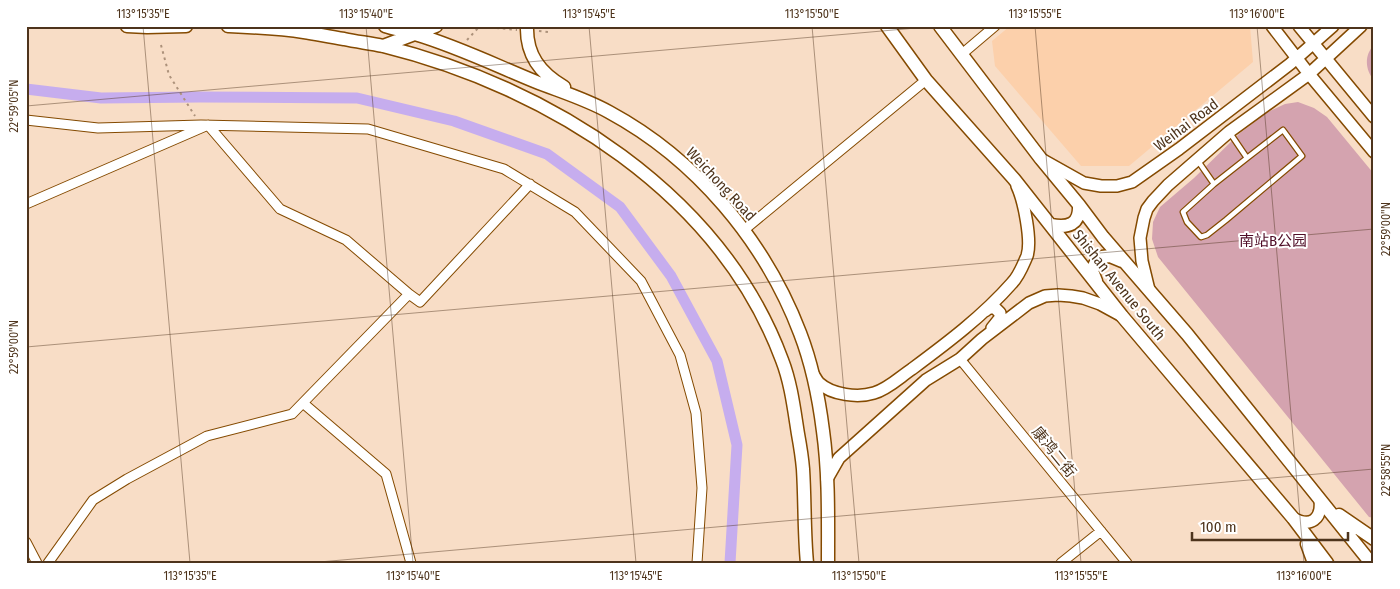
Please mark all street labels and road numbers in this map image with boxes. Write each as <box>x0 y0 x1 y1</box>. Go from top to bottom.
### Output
street label: Weihai Road <box>1150 95 1222 155</box>
street label: Weichong Road <box>682 143 760 225</box>
street label: Shishan Avenue South <box>1069 226 1169 344</box>
street label: 康鸿二街 <box>1028 423 1080 481</box>

